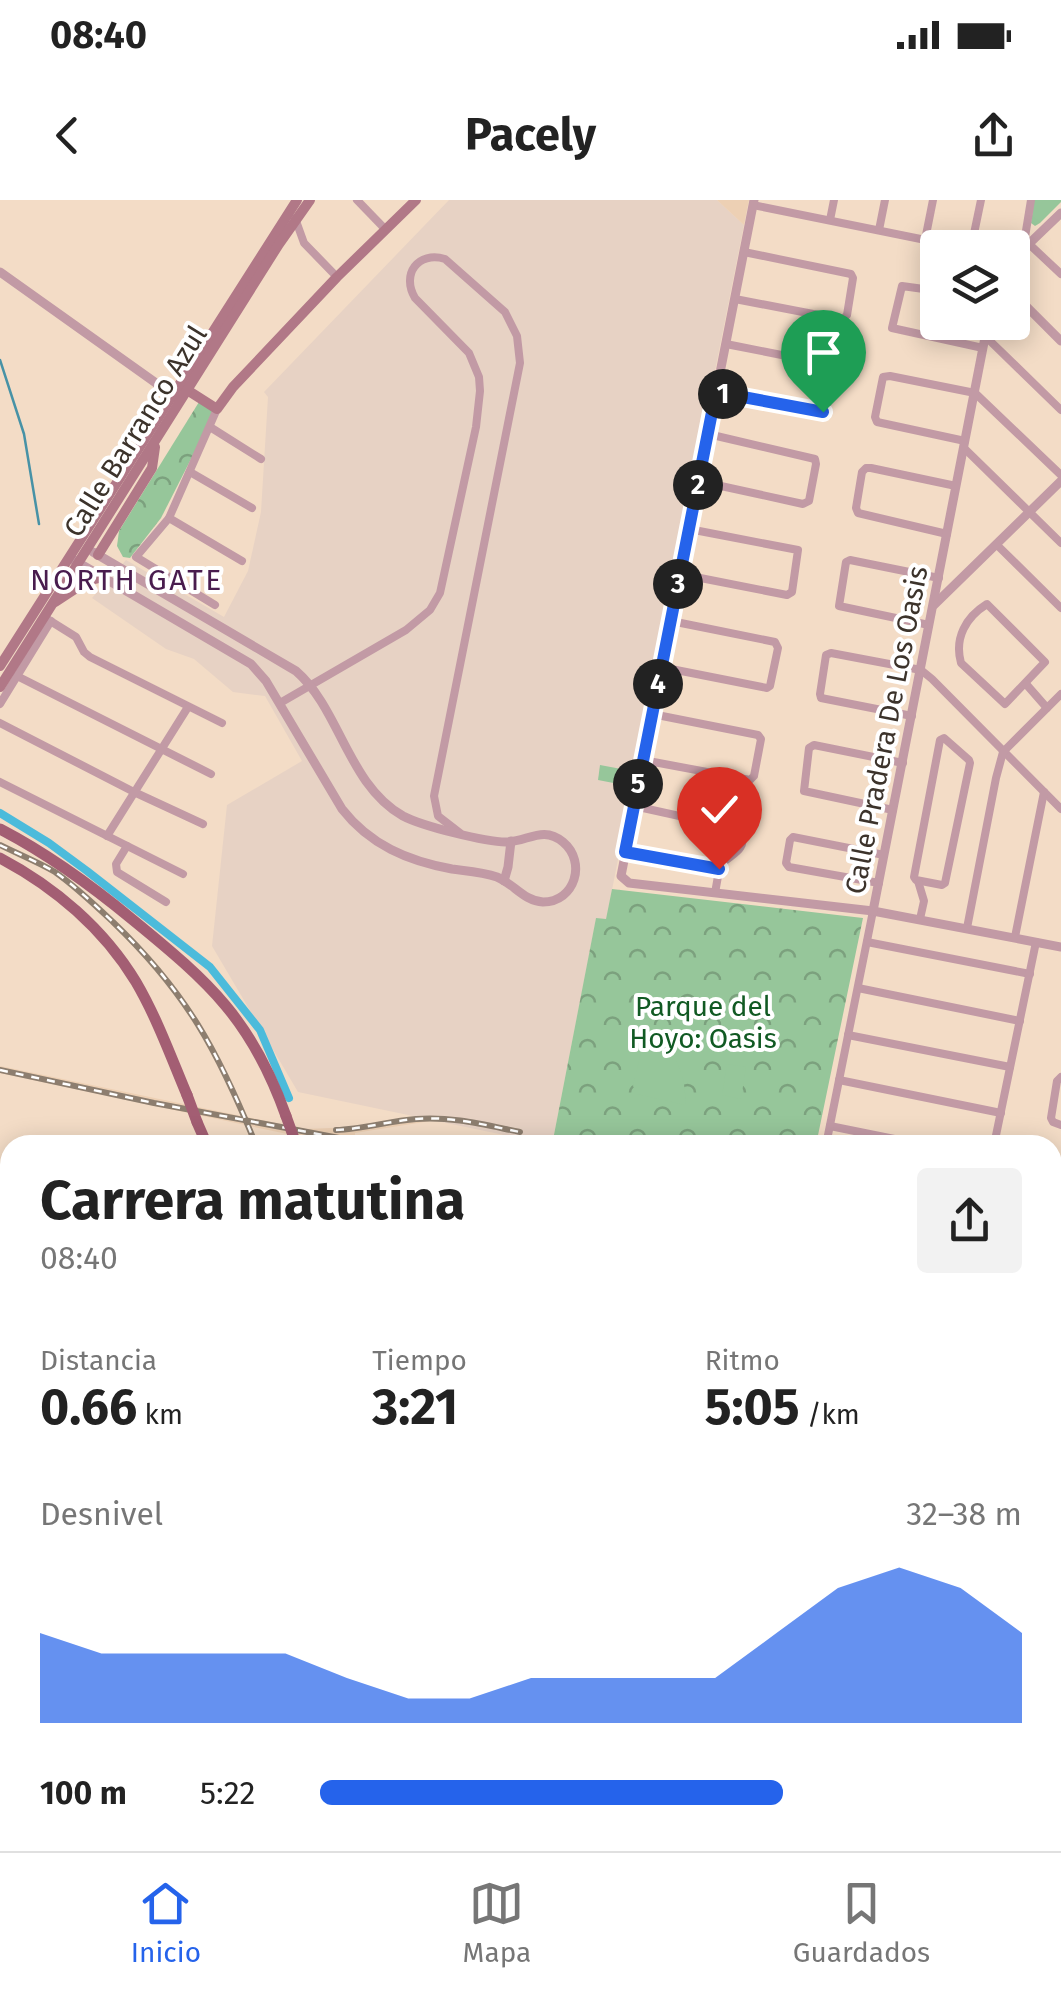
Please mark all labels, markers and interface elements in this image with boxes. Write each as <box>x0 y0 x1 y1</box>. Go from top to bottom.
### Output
text: 08:40 <box>50 12 147 58</box>
icon: back <box>40 108 95 163</box>
text: Pacely <box>465 108 596 162</box>
icon: share <box>966 108 1021 163</box>
map controls <box>920 230 1030 340</box>
button: layers <box>920 230 1030 340</box>
pin <box>781 310 866 413</box>
street label: Calle Barranco Azul <box>57 320 214 543</box>
icon: arrive <box>796 325 851 380</box>
pin: 1 <box>698 369 748 419</box>
text: 1 <box>717 377 730 410</box>
pin: 2 <box>673 460 723 510</box>
text: 2 <box>691 468 705 501</box>
pin: 3 <box>653 559 703 609</box>
district label: NORTH GATE <box>30 562 224 598</box>
street label: Calle Pradera De Los Oasis <box>838 563 935 897</box>
text: 3 <box>671 567 685 600</box>
pin: 4 <box>633 659 683 709</box>
text: 4 <box>650 667 666 700</box>
pin: 5 <box>613 759 663 809</box>
text: 5 <box>630 767 646 800</box>
pin <box>677 767 762 870</box>
icon: check <box>692 782 747 837</box>
park label: Parque del Hoyo: Oasis <box>629 990 777 1055</box>
text: Carrera matutina <box>40 1168 465 1234</box>
button: share <box>917 1168 1022 1273</box>
text: 08:40 <box>40 1239 118 1277</box>
text: Distancia <box>40 1344 157 1377</box>
text: Tiempo <box>372 1344 467 1377</box>
text: Ritmo <box>705 1344 780 1377</box>
text: 0.66 <box>40 1377 137 1437</box>
text: 3:21 <box>372 1377 458 1437</box>
text: 5:05 <box>705 1377 800 1437</box>
text: km <box>137 1398 183 1431</box>
text: /km <box>800 1398 860 1431</box>
text: Desnivel <box>40 1495 163 1533</box>
text: 32–38 m <box>906 1495 1022 1533</box>
text: 100 m <box>40 1774 127 1812</box>
text: 5:22 <box>200 1774 255 1812</box>
tab: Inicio <box>131 1876 201 1969</box>
tab: Mapa <box>463 1876 531 1969</box>
tab: Guardados <box>793 1876 930 1969</box>

